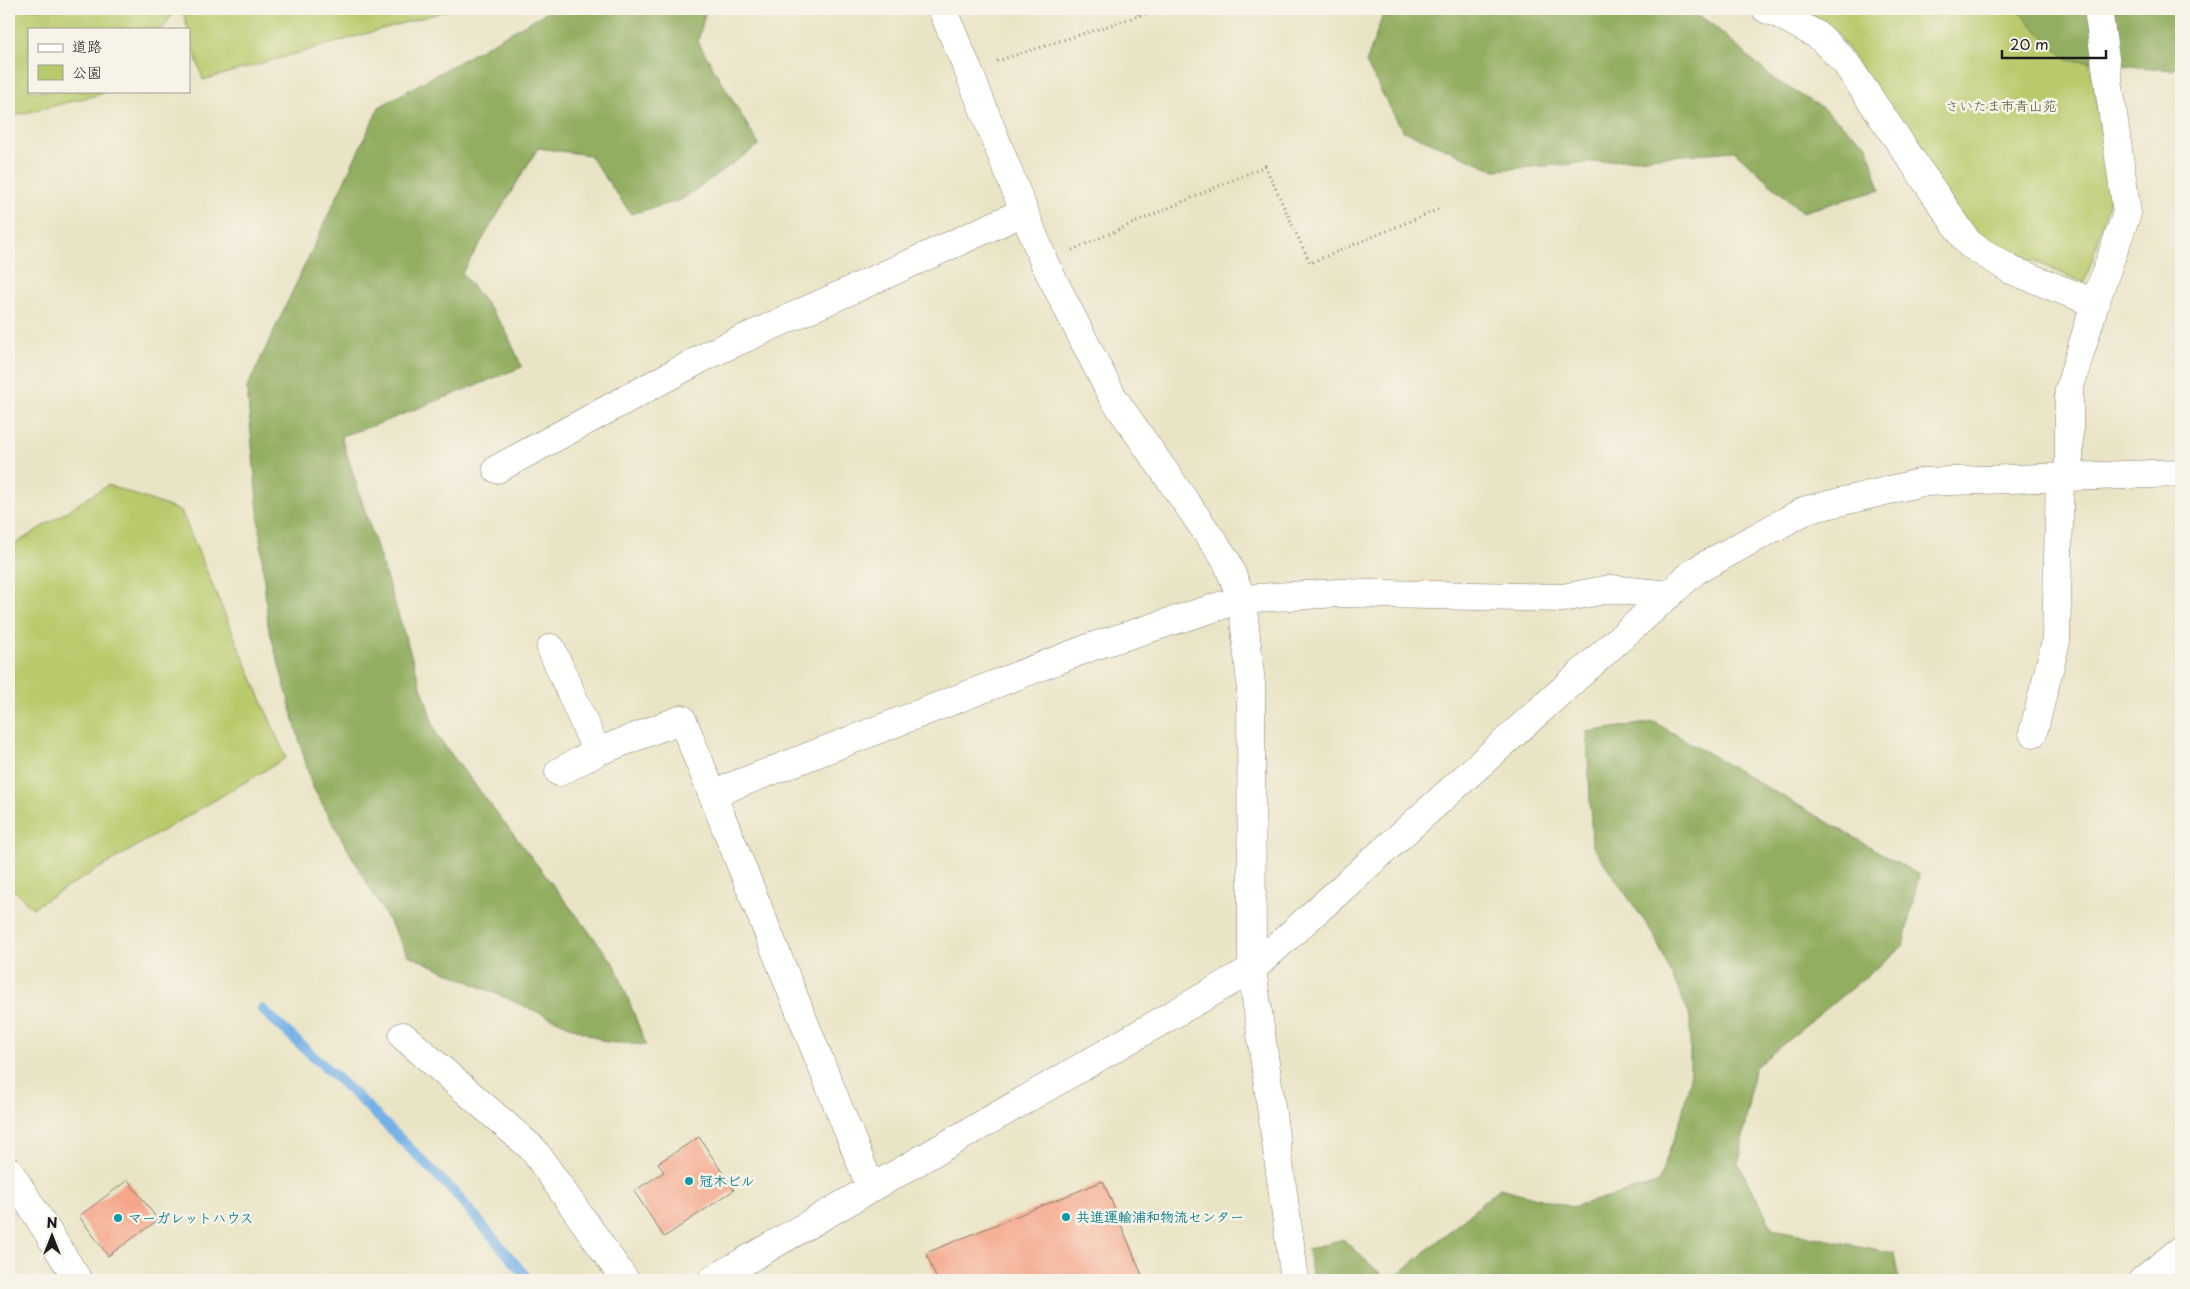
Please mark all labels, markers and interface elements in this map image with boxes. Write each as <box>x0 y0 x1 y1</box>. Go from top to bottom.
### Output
legend <box>28 28 190 92</box>
scale bar <box>2002 28 2106 60</box>
text: 20 m <box>2010 32 2049 55</box>
text: 道路 <box>72 34 102 57</box>
text: 公園 <box>72 60 102 83</box>
park label: さいたま市青山苑 <box>1945 95 2057 116</box>
place label: 冠木ビル <box>699 1170 755 1191</box>
marker: 冠木ビル <box>683 1175 695 1187</box>
place label: 共進運輸浦和物流センター <box>1076 1206 1244 1227</box>
place label: マーガレットハウス <box>128 1207 253 1228</box>
marker: 共進運輸浦和物流センター <box>1060 1211 1072 1223</box>
north arrow <box>28 1212 78 1262</box>
text: N <box>46 1212 58 1233</box>
marker: マーガレットハウス <box>112 1212 124 1224</box>

